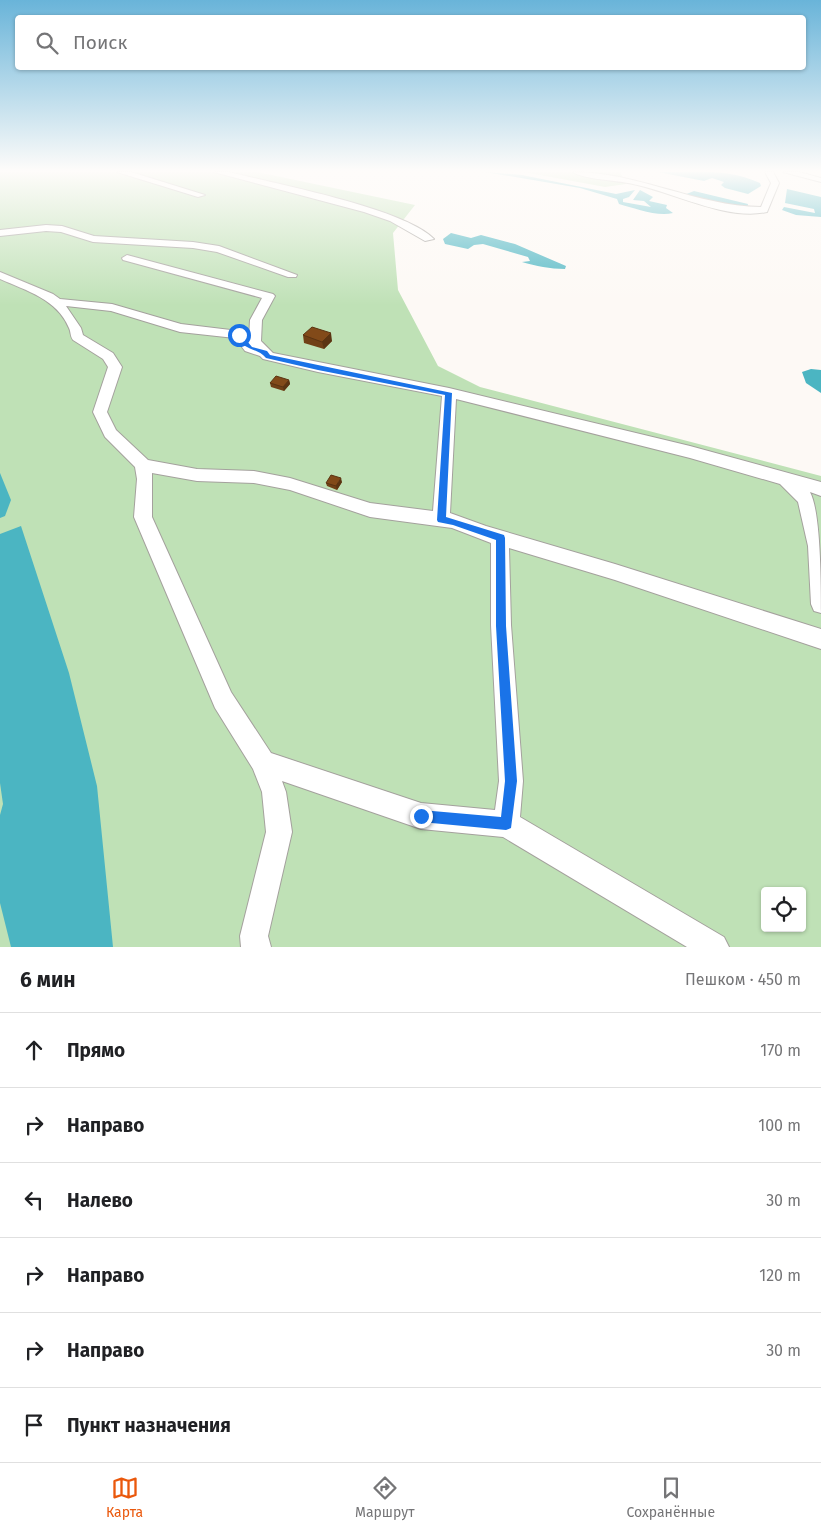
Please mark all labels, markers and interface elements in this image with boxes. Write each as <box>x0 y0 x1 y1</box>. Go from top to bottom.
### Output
search box <box>15 15 806 70</box>
icon: search <box>33 29 61 57</box>
text: Поиск <box>73 31 127 54</box>
route start <box>228 324 251 347</box>
route end <box>410 805 433 828</box>
map controls <box>761 887 806 932</box>
button: locate <box>761 887 806 932</box>
text: 6 мин <box>20 967 76 993</box>
text: Пешком · 450 m <box>685 970 801 989</box>
icon: ahead <box>20 1036 48 1064</box>
text: Прямо <box>67 1039 125 1062</box>
text: 170 m <box>760 1041 801 1060</box>
icon: right <box>20 1111 48 1139</box>
text: Направо <box>67 1114 144 1137</box>
text: 100 m <box>758 1116 801 1135</box>
icon: left <box>20 1186 48 1214</box>
text: Налево <box>67 1189 133 1212</box>
text: 30 m <box>766 1191 801 1210</box>
icon: right <box>20 1261 48 1289</box>
text: Направо <box>67 1264 144 1287</box>
text: 120 m <box>759 1266 801 1285</box>
icon: right <box>20 1336 48 1364</box>
text: Направо <box>67 1339 144 1362</box>
text: 30 m <box>766 1341 801 1360</box>
icon: arrive <box>20 1411 48 1439</box>
text: Пункт назначения <box>67 1414 231 1437</box>
tab: Карта <box>106 1474 143 1521</box>
tab: Маршрут <box>355 1474 414 1521</box>
tab: Сохранённые <box>626 1474 715 1521</box>

